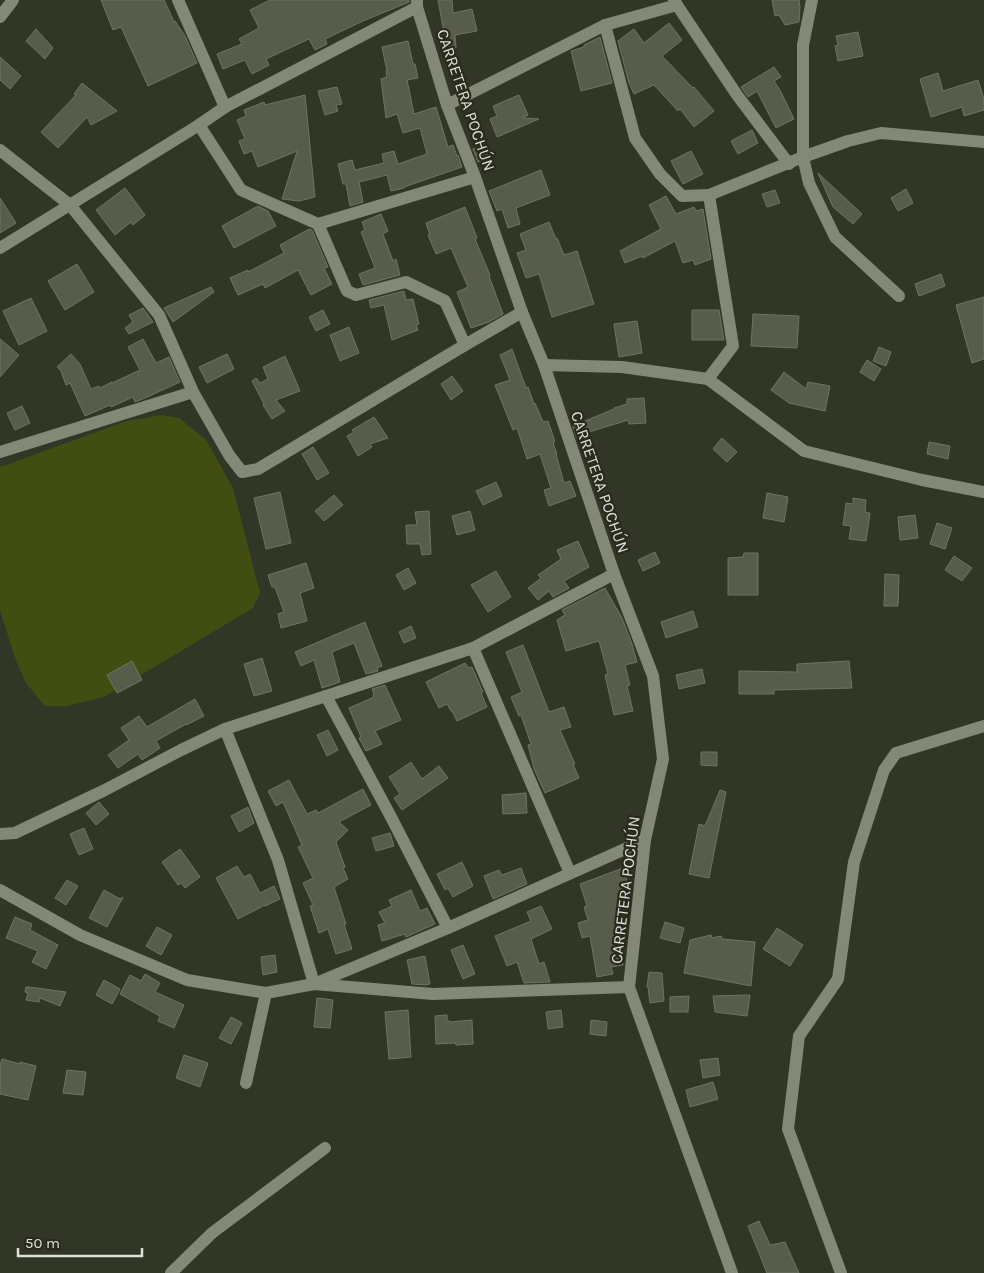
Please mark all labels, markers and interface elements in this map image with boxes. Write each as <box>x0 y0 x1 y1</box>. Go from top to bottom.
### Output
street label: CARRETERA POCHÚN <box>433 27 499 173</box>
street label: CARRETERA POCHÚN <box>567 409 633 555</box>
street label: CARRETERA POCHÚN <box>607 815 643 965</box>
scale bar <box>18 1226 141 1258</box>
text: 50 m <box>25 1234 60 1252</box>

